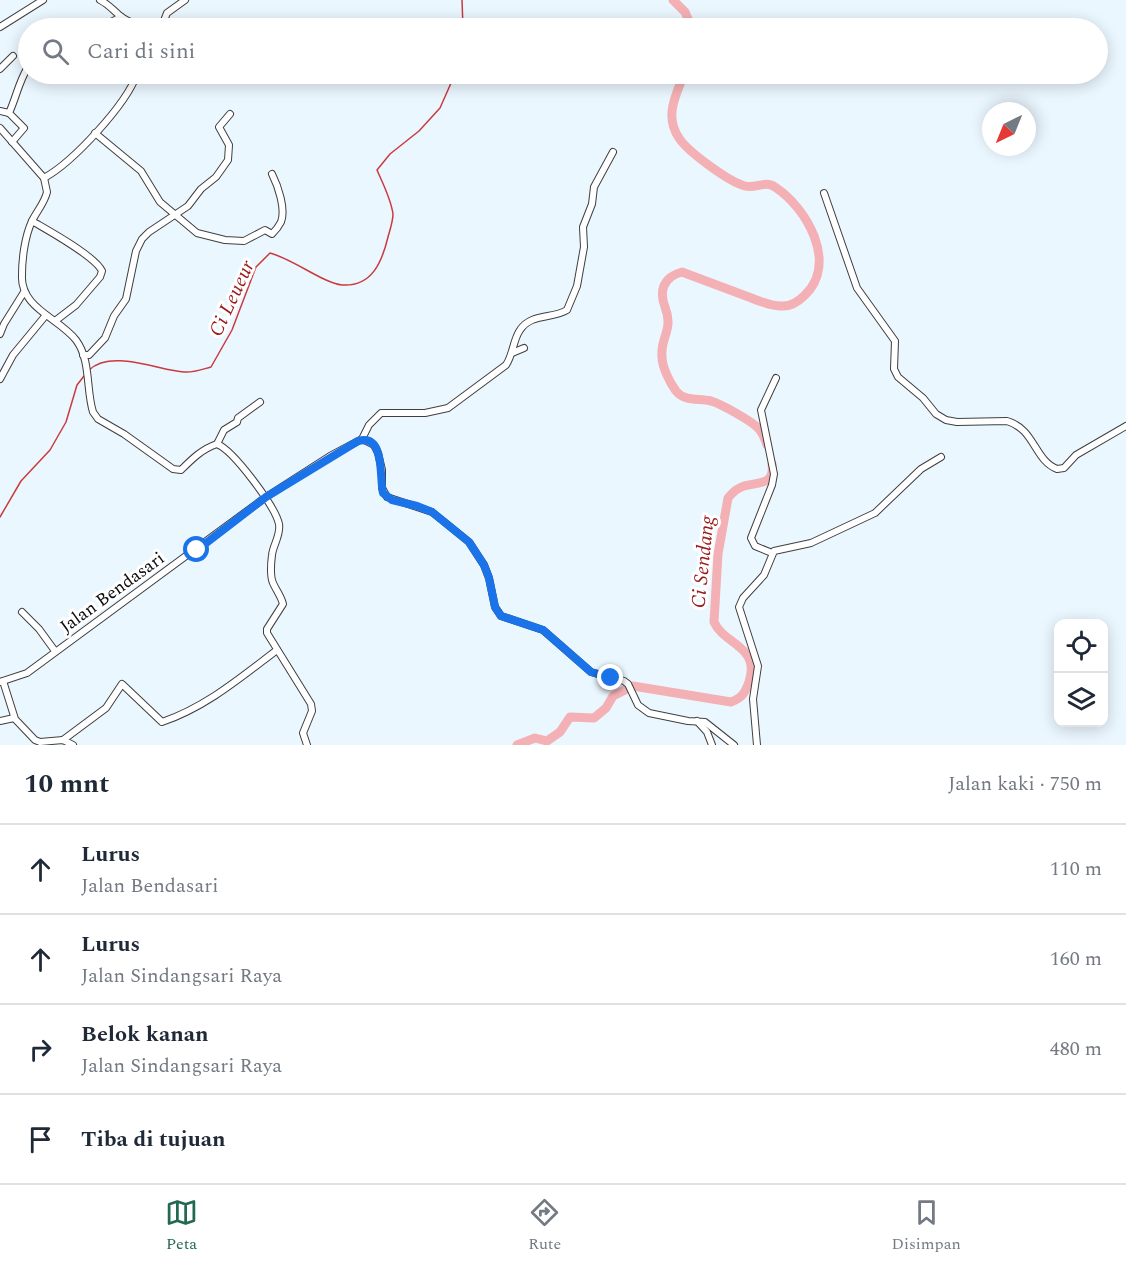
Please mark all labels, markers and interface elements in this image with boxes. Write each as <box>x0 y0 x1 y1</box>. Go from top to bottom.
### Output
search box <box>18 18 1108 84</box>
icon: search <box>39 35 72 68</box>
text: Cari di sini <box>87 35 196 68</box>
north arrow <box>982 102 1036 156</box>
water label: Ci Leueur <box>201 254 263 341</box>
water label: Ci Sendang <box>683 513 723 610</box>
route start <box>183 536 209 562</box>
street label: Jalan Bendasari <box>54 545 170 640</box>
map controls <box>1054 619 1108 727</box>
button: locate <box>1054 619 1108 673</box>
route end <box>597 664 623 690</box>
button: layers <box>1054 673 1108 727</box>
text: 10 mnt <box>24 764 109 804</box>
text: Jalan kaki · 750 m <box>948 769 1102 799</box>
text: Lurus <box>81 838 140 871</box>
icon: ahead <box>24 853 57 886</box>
text: 110 m <box>1050 854 1102 884</box>
text: Jalan Bendasari <box>81 871 218 901</box>
text: Lurus <box>81 928 140 961</box>
icon: ahead <box>24 943 57 976</box>
text: 160 m <box>1050 944 1102 974</box>
text: Jalan Sindangsari Raya <box>81 961 282 991</box>
text: Belok kanan <box>81 1018 209 1051</box>
icon: right <box>24 1033 57 1066</box>
text: 480 m <box>1050 1034 1102 1064</box>
text: Jalan Sindangsari Raya <box>81 1051 282 1081</box>
icon: arrive <box>24 1123 57 1156</box>
text: Tiba di tujuan <box>81 1123 226 1156</box>
tab: Peta <box>165 1196 198 1256</box>
tab: Rute <box>528 1196 561 1256</box>
tab: Disimpan <box>892 1196 961 1256</box>

